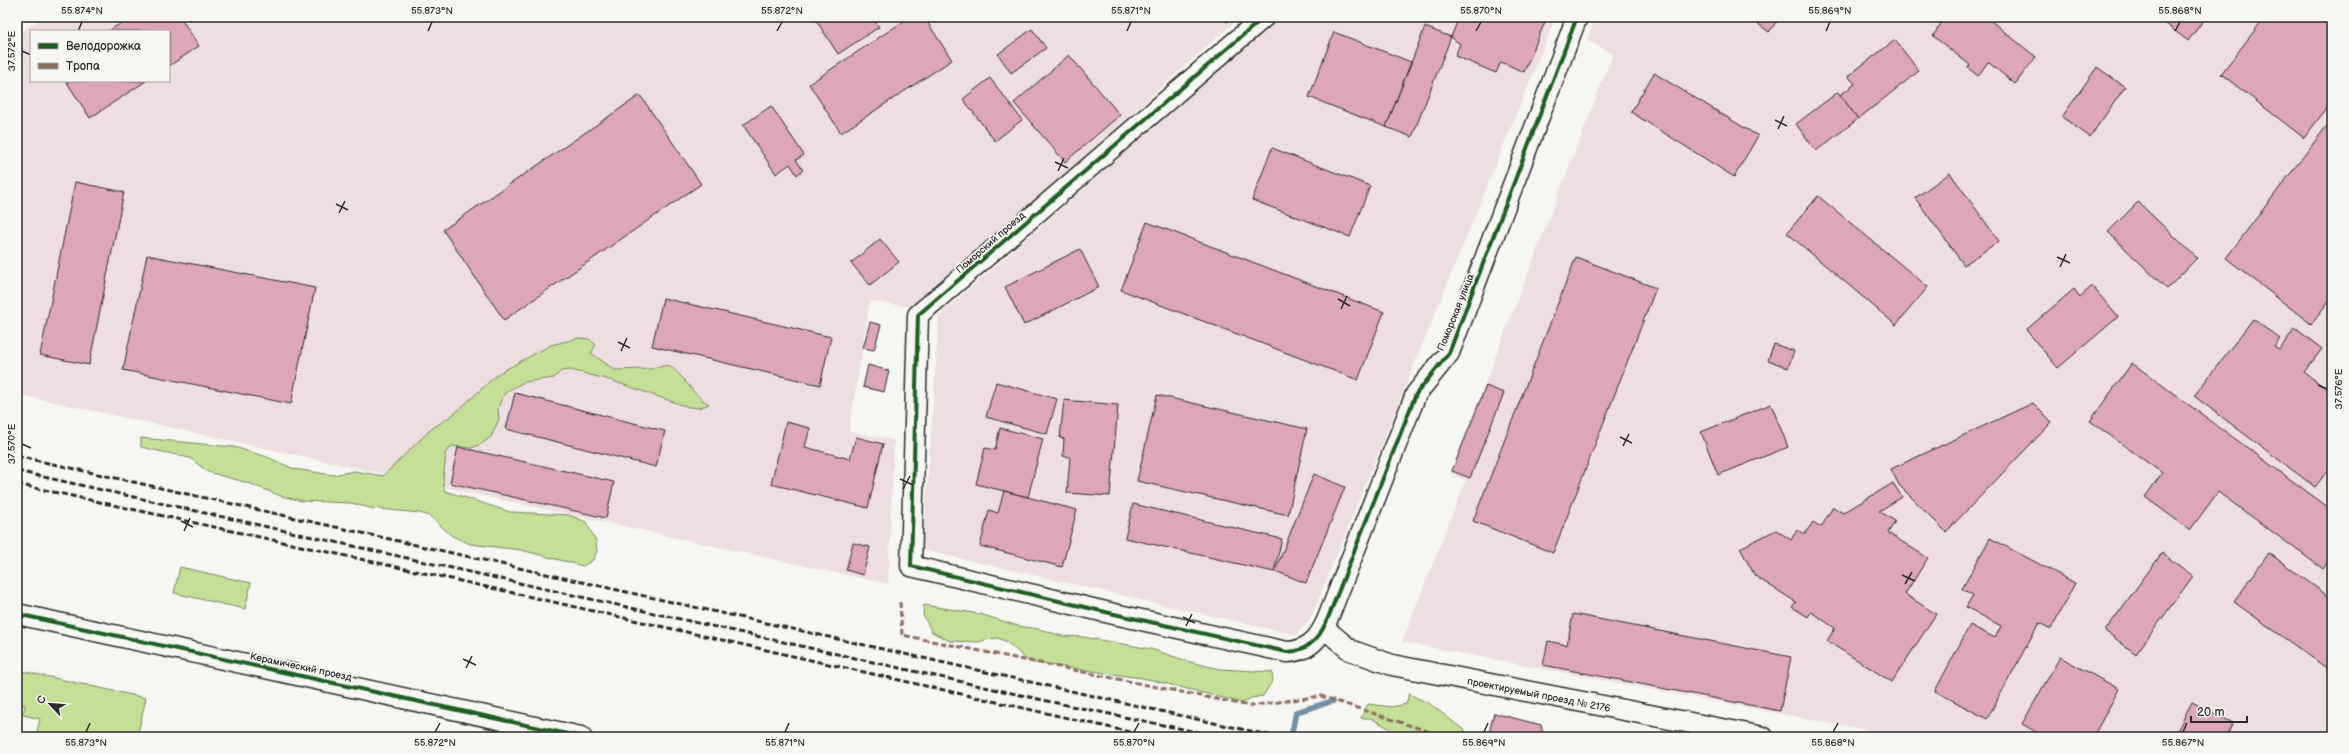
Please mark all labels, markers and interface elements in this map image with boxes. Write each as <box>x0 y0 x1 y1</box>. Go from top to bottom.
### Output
text: 55.874°N <box>61 5 103 17</box>
text: 55.873°N <box>411 5 453 17</box>
text: 55.872°N <box>761 5 803 17</box>
text: 55.871°N <box>1111 5 1151 17</box>
text: 55.870°N <box>1460 5 1502 17</box>
text: 55.869°N <box>1808 5 1852 17</box>
text: 55.868°N <box>2158 5 2202 17</box>
text: 37.572°E <box>6 30 18 71</box>
legend <box>30 30 170 82</box>
text: Велодорожка <box>66 39 141 54</box>
text: Тропа <box>66 59 100 74</box>
street label: Поморский проезд <box>954 210 1028 276</box>
street label: Поморская улица <box>1435 272 1477 353</box>
text: 37.576°E <box>2333 368 2345 409</box>
text: 37.570°E <box>6 423 18 464</box>
street label: Керамический проезд <box>249 650 353 684</box>
street label: проектируемый проезд № 2176 <box>1466 675 1611 715</box>
north arrow <box>30 684 70 724</box>
text: С <box>34 693 49 706</box>
scale bar <box>2191 698 2247 724</box>
text: 20 m <box>2197 705 2224 720</box>
text: 55.873°N <box>65 737 107 749</box>
text: 55.872°N <box>414 737 456 749</box>
text: 55.871°N <box>765 737 805 749</box>
text: 55.870°N <box>1113 737 1155 749</box>
text: 55.869°N <box>1462 737 1506 749</box>
text: 55.868°N <box>1811 737 1855 749</box>
text: 55.867°N <box>2162 737 2204 749</box>

